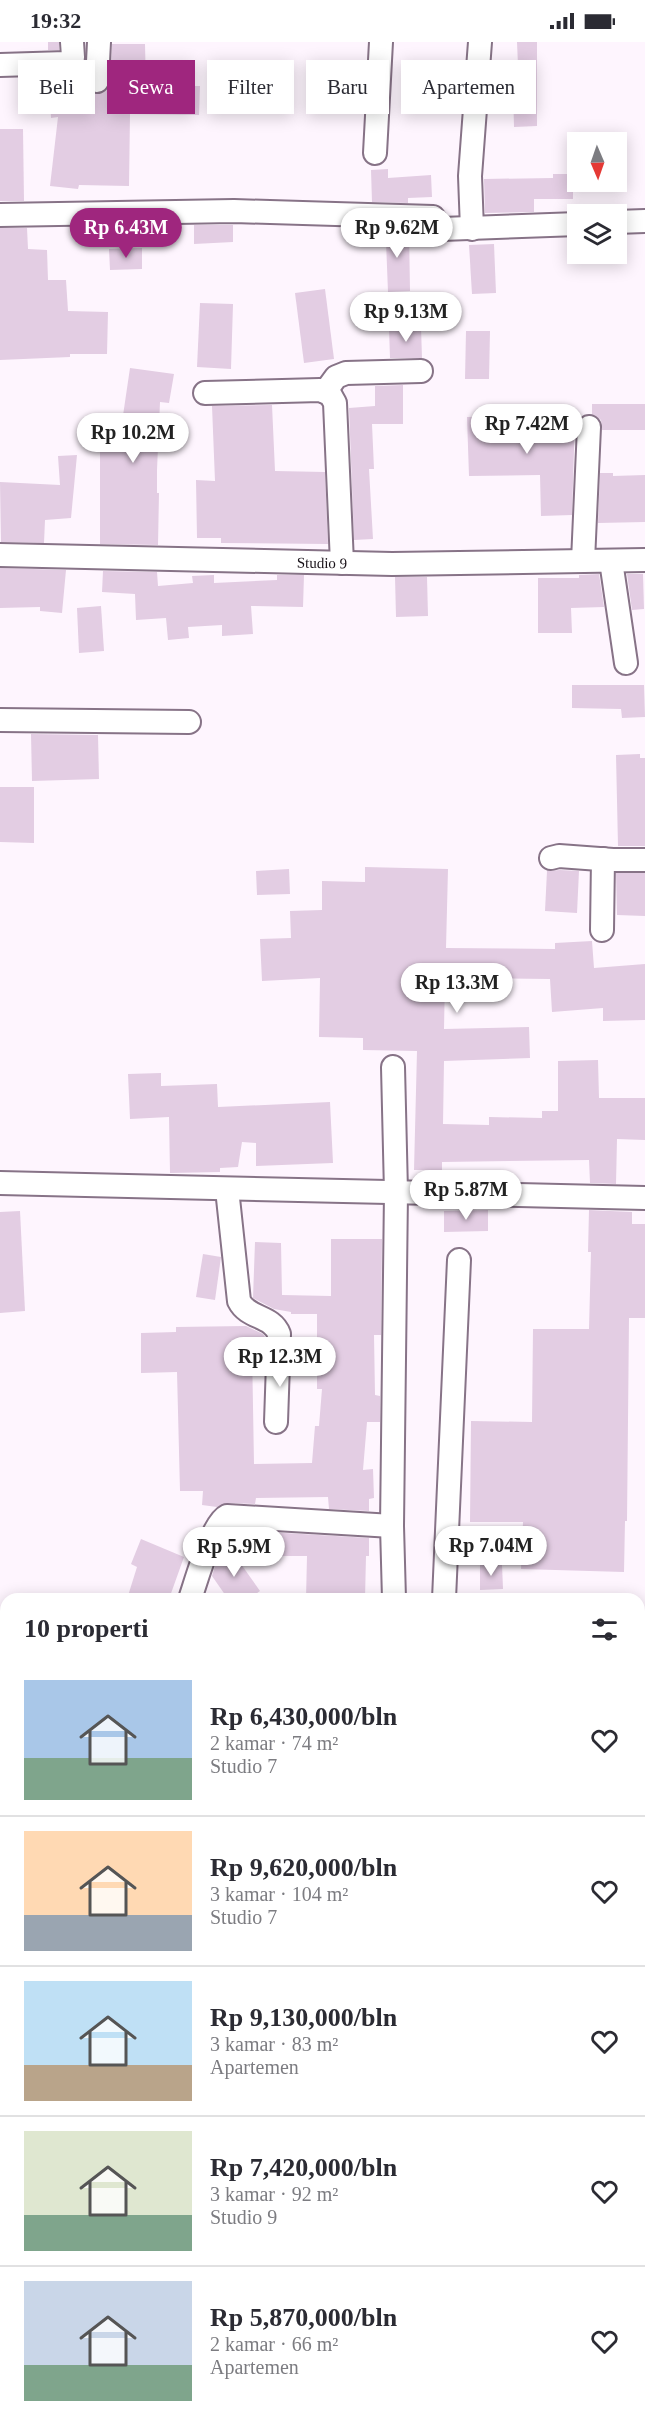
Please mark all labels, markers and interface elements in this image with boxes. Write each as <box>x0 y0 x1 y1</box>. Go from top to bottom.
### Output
text: 19:32 <box>30 8 81 33</box>
chip: Beli <box>18 60 95 114</box>
chip: Sewa <box>107 60 195 114</box>
chip: Filter <box>207 60 294 114</box>
chip: Baru <box>306 60 389 114</box>
chip: Apartemen <box>401 60 536 114</box>
north arrow <box>567 132 627 192</box>
map controls <box>567 132 627 264</box>
button: layers <box>567 204 627 264</box>
pin: Rp 6.43M <box>64 208 188 259</box>
pin: Rp 9.62M <box>335 208 459 259</box>
text: Rp 6.43M <box>84 216 168 238</box>
text: Rp 9.62M <box>355 216 439 238</box>
pin: Rp 9.13M <box>344 292 468 343</box>
text: Rp 9.13M <box>364 300 448 322</box>
pin: Rp 7.42M <box>465 404 589 455</box>
text: Rp 7.42M <box>485 412 569 434</box>
pin: Rp 10.2M <box>71 413 195 464</box>
text: Rp 10.2M <box>91 421 175 443</box>
street label: Studio 9 <box>297 555 347 571</box>
pin: Rp 13.3M <box>395 963 519 1014</box>
text: Rp 13.3M <box>415 971 499 993</box>
pin: Rp 5.87M <box>404 1170 528 1221</box>
text: Rp 5.87M <box>424 1178 508 1200</box>
pin: Rp 12.3M <box>218 1337 342 1388</box>
text: Rp 12.3M <box>238 1345 322 1367</box>
pin: Rp 7.04M <box>429 1526 553 1577</box>
pin: Rp 5.9M <box>179 1527 289 1578</box>
text: Rp 7.04M <box>449 1534 533 1556</box>
text: Rp 5.9M <box>197 1535 271 1557</box>
icon: filters <box>588 1613 621 1646</box>
text: 10 properti <box>24 1614 148 1643</box>
text: Rp 6,430,000/bln <box>210 1702 397 1731</box>
icon: home <box>72 1704 144 1776</box>
icon: heart <box>588 1724 621 1757</box>
text: 2 kamar · 74 m² <box>210 1732 338 1754</box>
text: Studio 7 <box>210 1755 277 1777</box>
text: Rp 9,620,000/bln <box>210 1853 397 1882</box>
icon: home <box>72 1855 144 1927</box>
icon: heart <box>588 1875 621 1908</box>
text: 3 kamar · 104 m² <box>210 1883 348 1905</box>
text: Studio 7 <box>210 1906 277 1928</box>
text: Rp 9,130,000/bln <box>210 2003 397 2032</box>
icon: home <box>72 2005 144 2077</box>
icon: heart <box>588 2025 621 2058</box>
text: 3 kamar · 83 m² <box>210 2033 338 2055</box>
text: Apartemen <box>210 2056 299 2078</box>
text: Rp 7,420,000/bln <box>210 2153 397 2182</box>
icon: home <box>72 2155 144 2227</box>
icon: heart <box>588 2175 621 2208</box>
text: 3 kamar · 92 m² <box>210 2183 338 2205</box>
text: Studio 9 <box>210 2206 277 2228</box>
text: Rp 5,870,000/bln <box>210 2303 397 2332</box>
icon: home <box>72 2305 144 2377</box>
icon: heart <box>588 2325 621 2358</box>
text: 2 kamar · 66 m² <box>210 2333 338 2355</box>
text: Apartemen <box>210 2356 299 2378</box>

